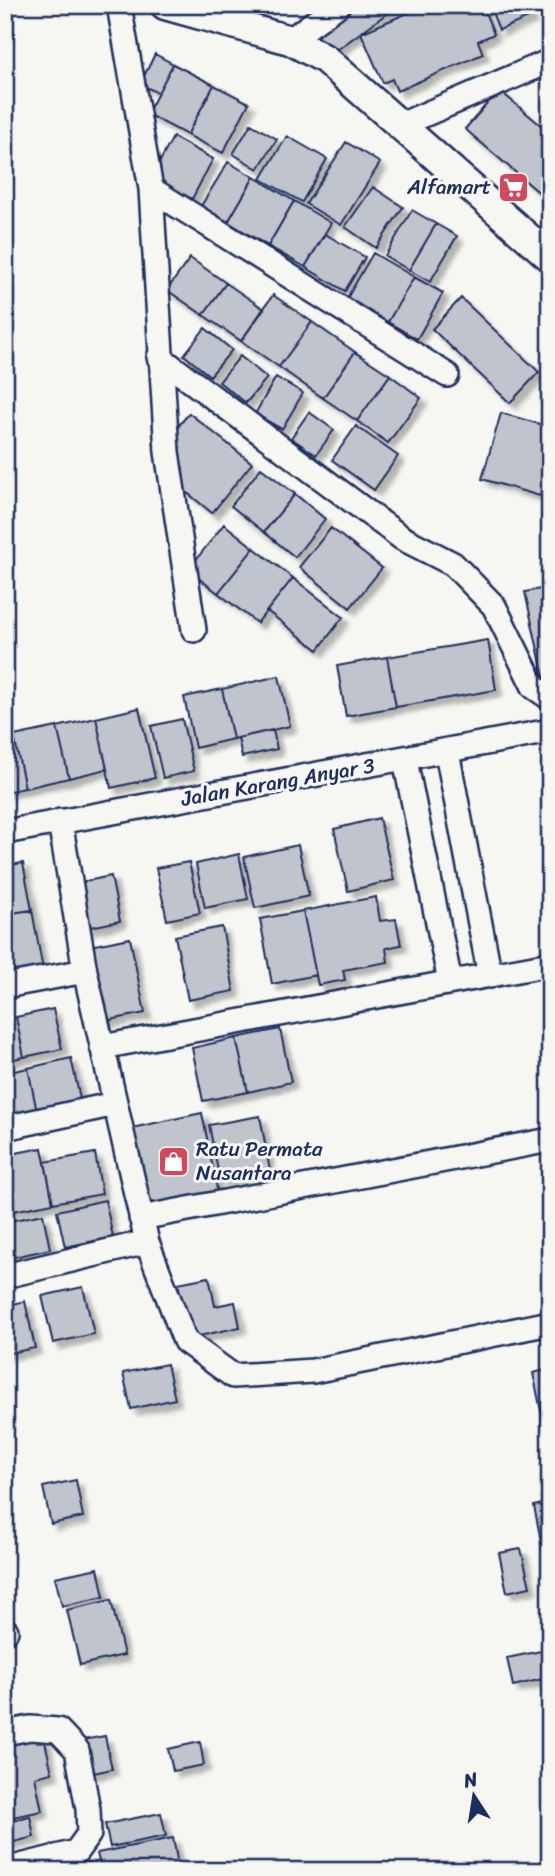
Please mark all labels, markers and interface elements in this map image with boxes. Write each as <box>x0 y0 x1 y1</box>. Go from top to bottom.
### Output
place label: Alfamart <box>406 168 491 206</box>
supermarket icon: Alfamart <box>497 170 531 204</box>
street label: Jalan Karang Anyar 3 <box>177 746 378 818</box>
place label: Ratu Permata Nusantara <box>196 1130 323 1192</box>
shop icon: Ratu Permata Nusantara <box>156 1144 190 1178</box>
north arrow <box>440 1760 510 1830</box>
text: N <box>460 1762 481 1798</box>

